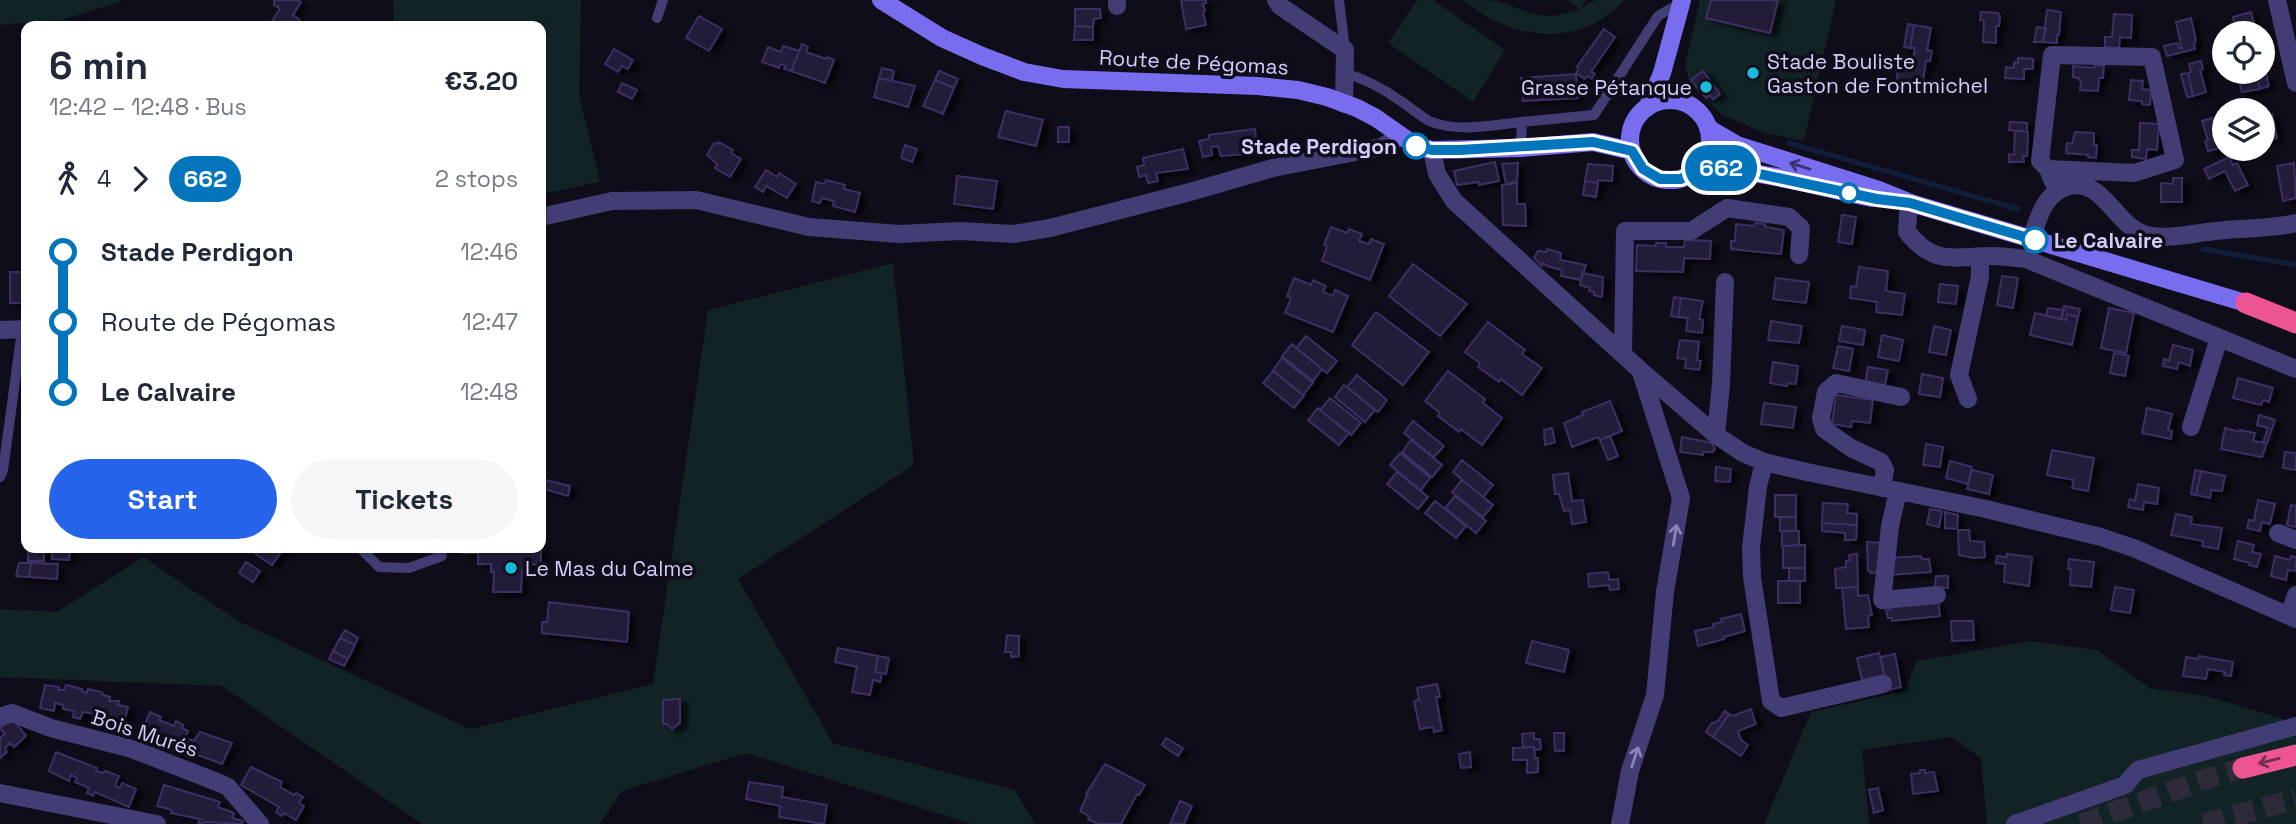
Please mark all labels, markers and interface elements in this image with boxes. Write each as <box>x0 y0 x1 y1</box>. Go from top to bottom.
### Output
map controls <box>2212 21 2275 161</box>
button: locate <box>2212 21 2275 84</box>
text: 6 min <box>49 42 148 90</box>
street label: Route de Pégomas <box>1099 44 1289 80</box>
place label: Stade Bouliste Gaston de Fontmichel <box>1767 48 1988 99</box>
text: €3.20 <box>445 64 518 98</box>
marker: Stade Bouliste Gaston de Fontmichel <box>1745 65 1761 81</box>
place label: Grasse Pétanque <box>1521 74 1692 101</box>
marker: Grasse Pétanque <box>1698 79 1714 95</box>
text: 12:42 – 12:48 · Bus <box>49 92 247 122</box>
button: layers <box>2212 98 2275 161</box>
place label: Stade Perdigon <box>1241 133 1397 160</box>
marker: Stade Perdigon <box>1403 133 1429 159</box>
line badge: 662 <box>1681 145 1761 191</box>
text: 662 <box>1699 152 1743 183</box>
one-way arrow <box>1789 158 1811 171</box>
icon: walk <box>49 160 87 198</box>
icon: forward <box>121 160 159 198</box>
text: 662 <box>183 163 227 194</box>
text: 4 <box>97 164 111 194</box>
text: 2 stops <box>435 164 518 194</box>
unlabelled marker <box>1839 183 1859 203</box>
marker: Le Calvaire <box>2022 227 2048 253</box>
place label: Le Calvaire <box>2054 227 2163 254</box>
text: Stade Perdigon <box>101 235 294 269</box>
text: 12:46 <box>460 237 518 267</box>
text: Route de Pégomas <box>101 305 336 339</box>
text: 12:47 <box>462 307 518 337</box>
text: Le Calvaire <box>101 375 236 409</box>
text: 12:48 <box>460 377 518 407</box>
button: Start <box>49 459 277 539</box>
button: Tickets <box>291 459 518 539</box>
one-way arrow <box>1669 524 1682 546</box>
place label: Le Mas du Calme <box>525 555 694 582</box>
marker: Le Mas du Calme <box>503 560 519 576</box>
street label: Bois Murés <box>88 703 202 763</box>
one-way arrow <box>1630 747 1642 769</box>
one-way arrow <box>2258 755 2281 768</box>

